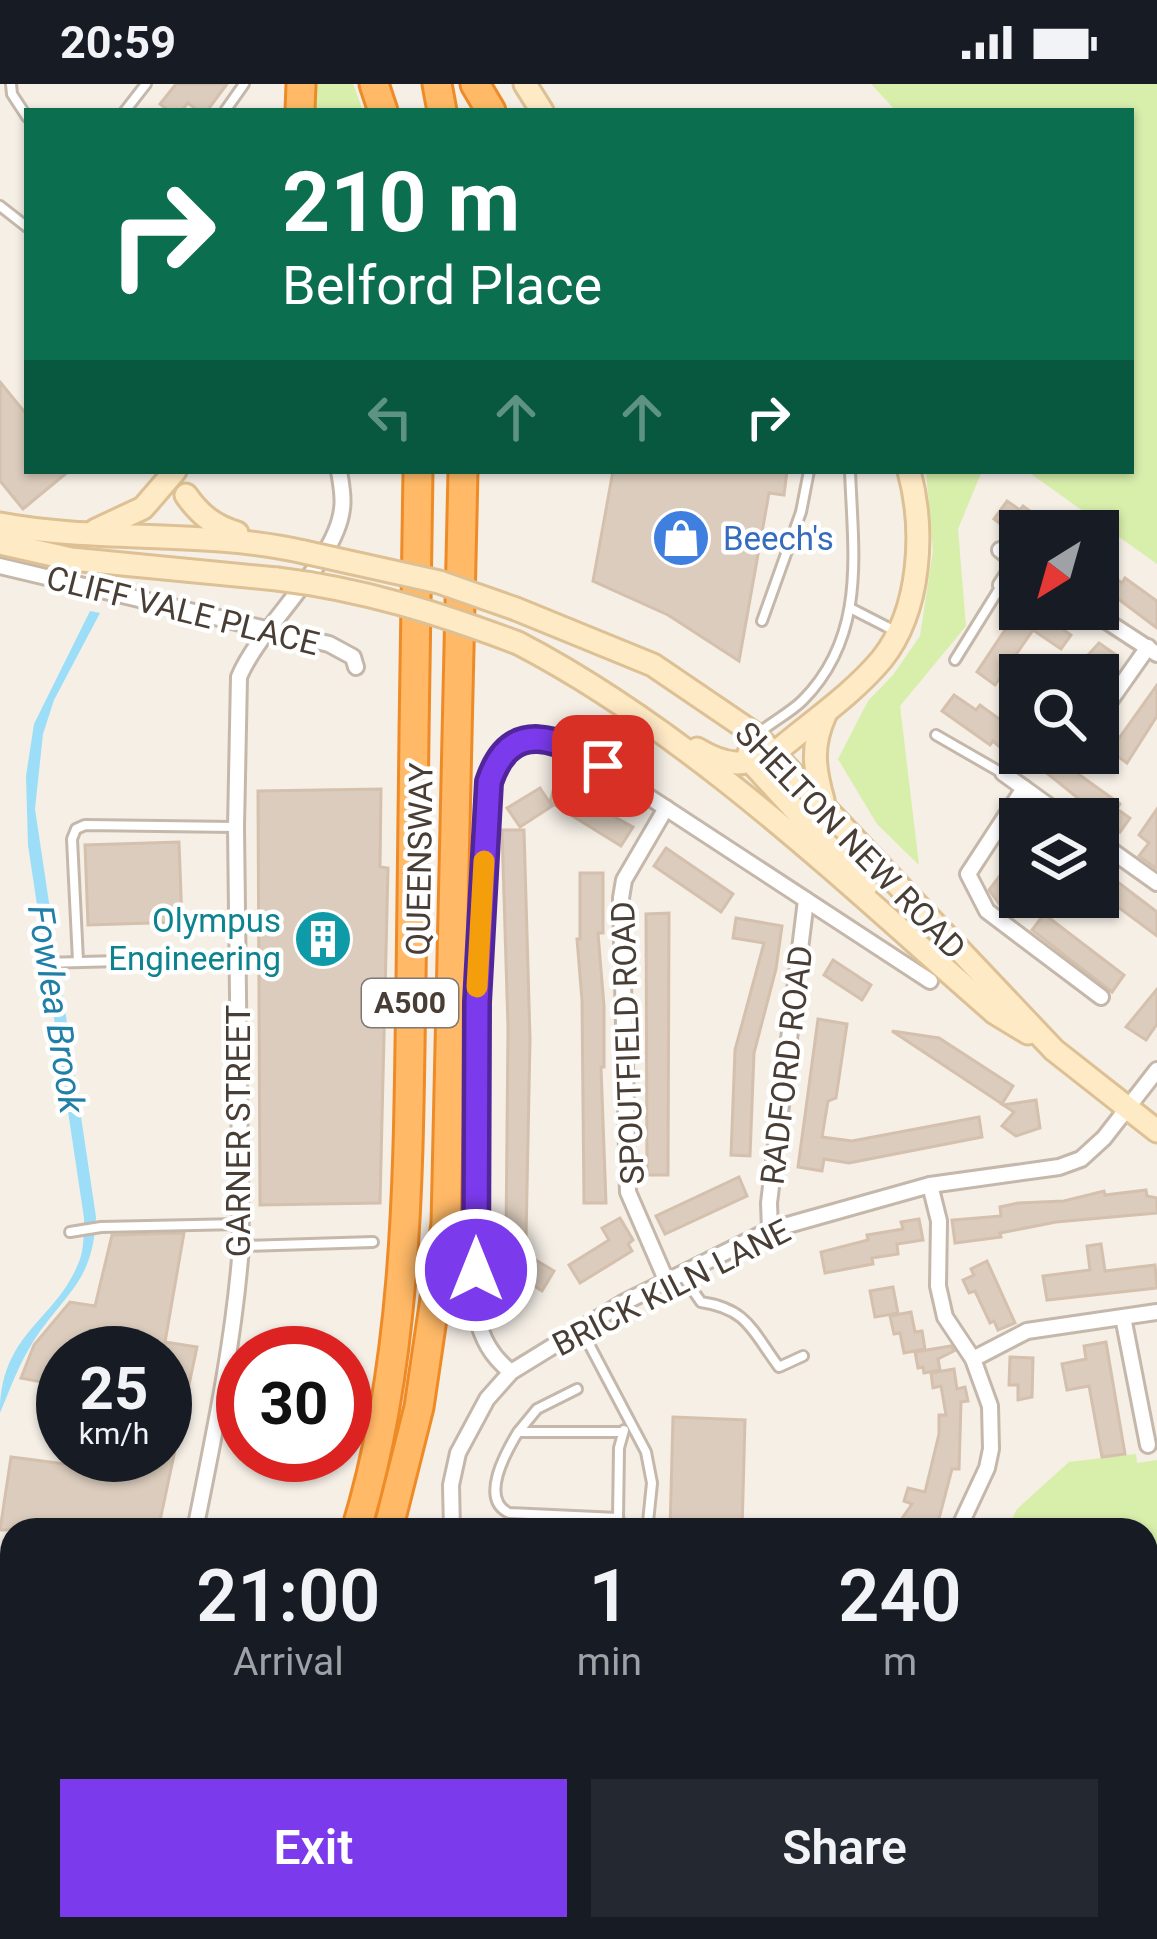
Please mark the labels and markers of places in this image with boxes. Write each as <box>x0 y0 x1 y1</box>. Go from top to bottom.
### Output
shop icon: Beech's <box>650 507 712 569</box>
place label: Beech's <box>723 519 834 558</box>
pin <box>552 715 654 817</box>
place label: Olympus Engineering <box>108 901 281 978</box>
building icon: Olympus Engineering <box>292 908 354 970</box>

